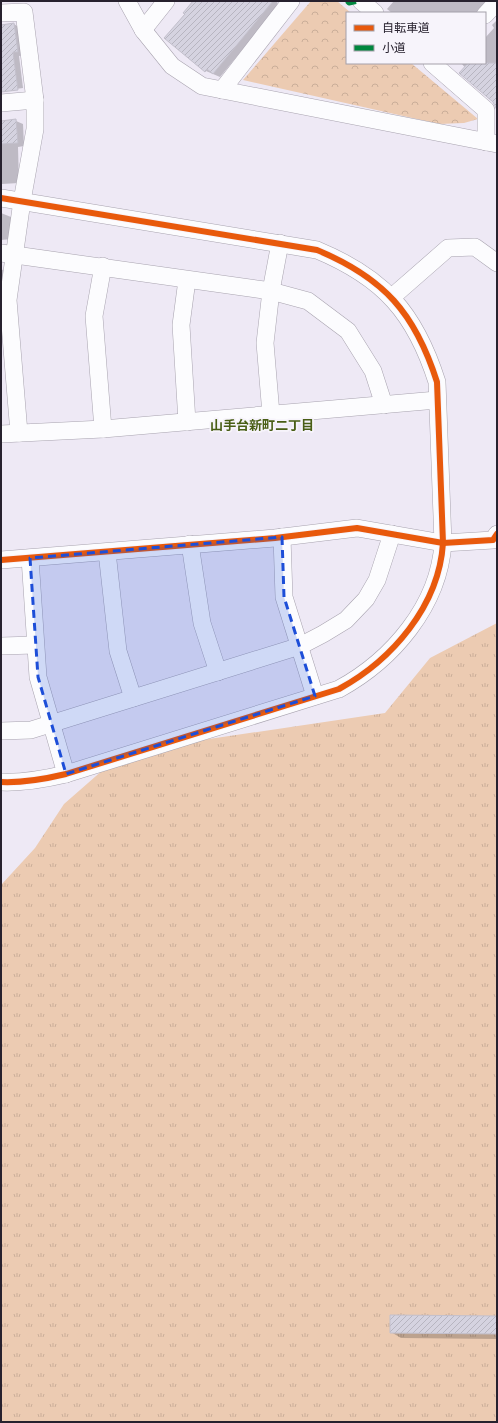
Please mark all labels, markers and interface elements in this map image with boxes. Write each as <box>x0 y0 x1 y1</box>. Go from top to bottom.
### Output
legend <box>346 12 486 64</box>
text: 自転車道 <box>382 20 430 35</box>
text: 小道 <box>382 40 406 55</box>
district label: 山手台新町二丁目 <box>210 416 314 434</box>

